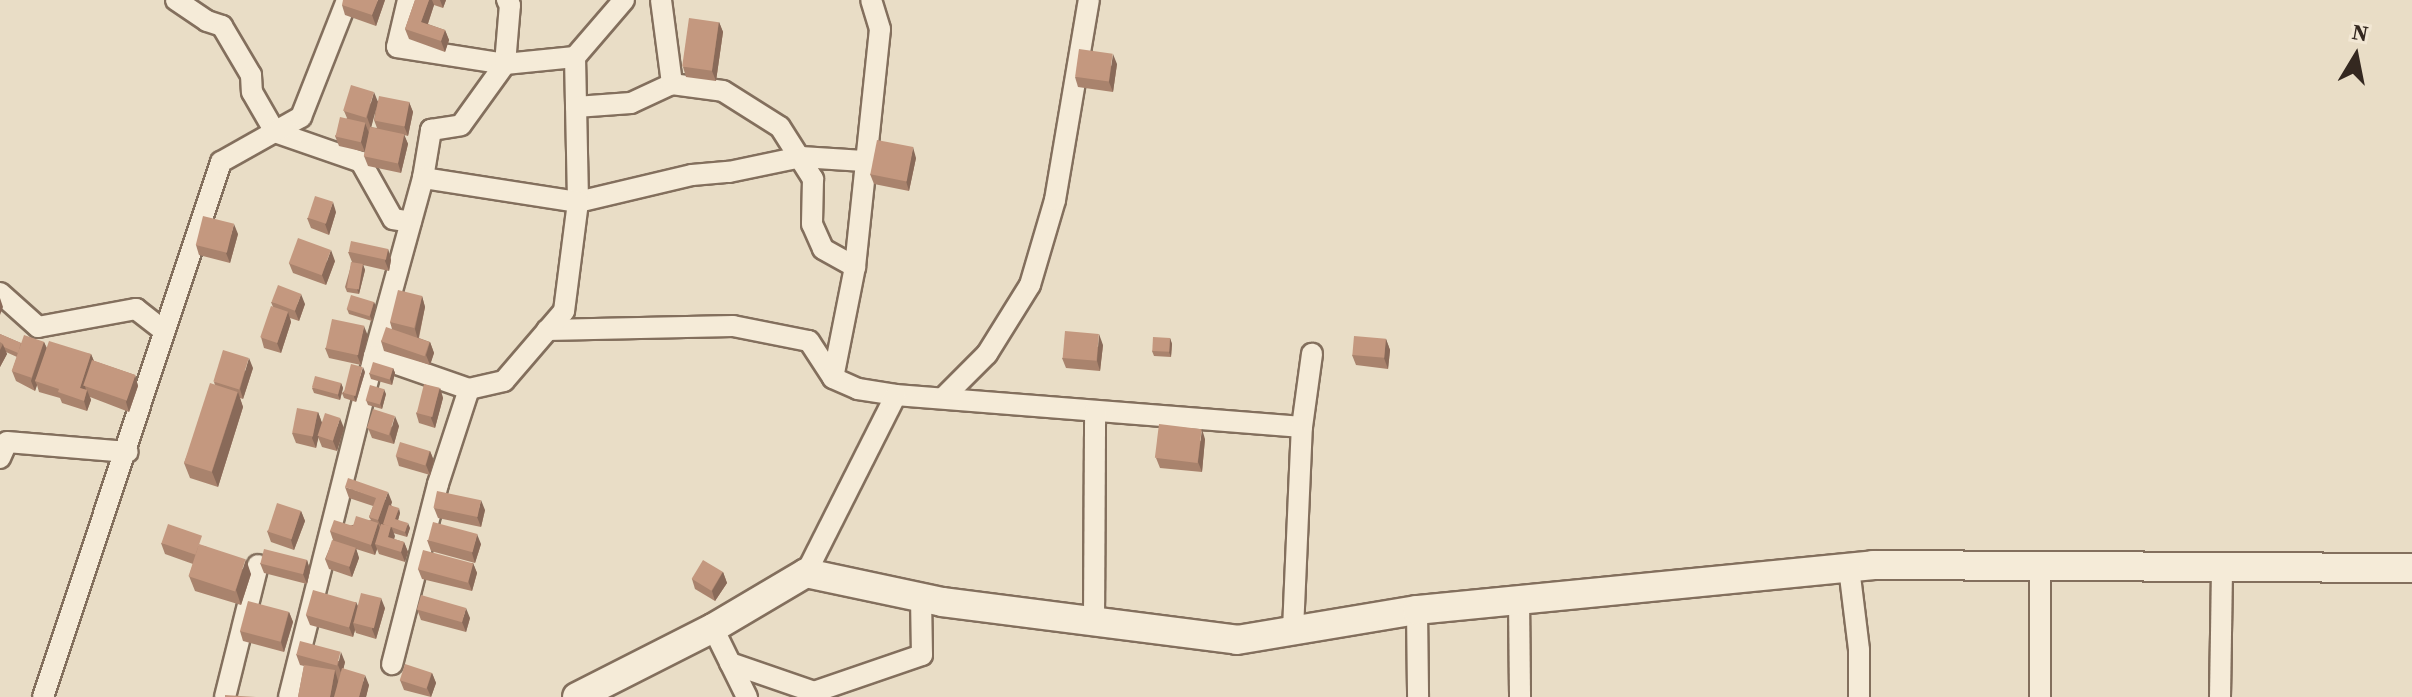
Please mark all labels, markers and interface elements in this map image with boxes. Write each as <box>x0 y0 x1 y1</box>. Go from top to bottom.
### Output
north arrow <box>2316 16 2396 96</box>
text: N <box>2350 16 2371 49</box>

